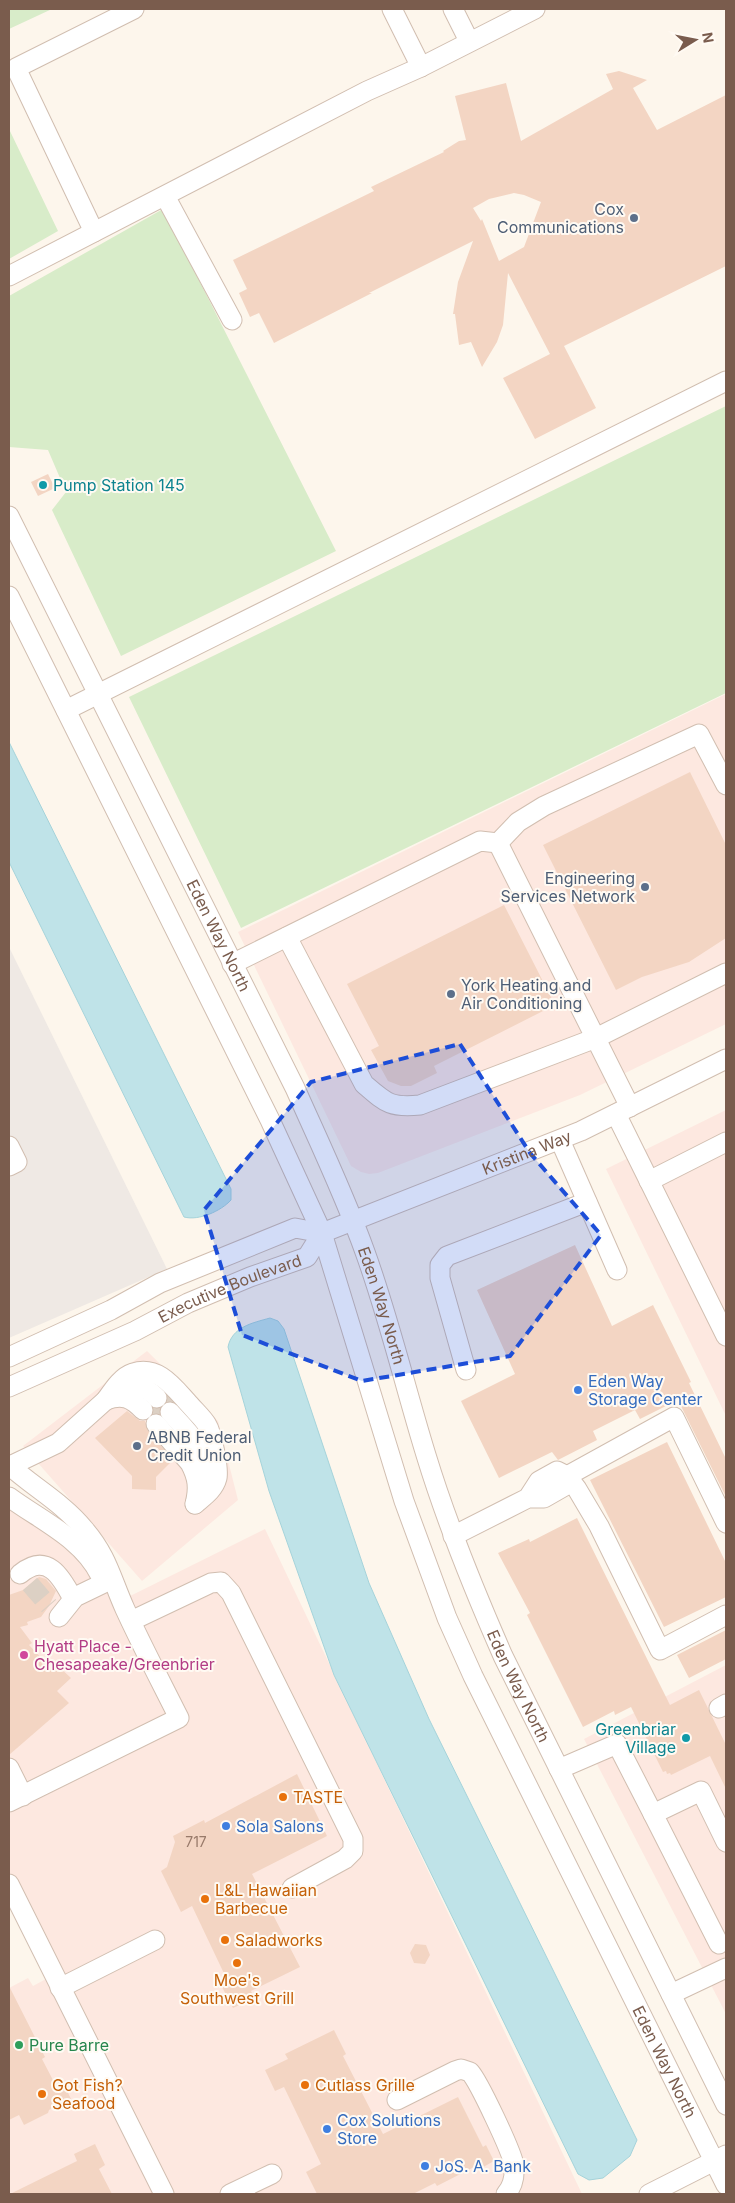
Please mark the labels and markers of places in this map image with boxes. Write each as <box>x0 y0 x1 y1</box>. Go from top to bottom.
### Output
place label: Cox Communications <box>497 199 624 237</box>
marker: Cox Communications <box>628 212 640 224</box>
place label: Pump Station 145 <box>53 475 185 495</box>
marker: Pump Station 145 <box>37 479 49 491</box>
place label: Engineering Services Network <box>501 868 635 906</box>
marker: Engineering Services Network <box>639 881 651 893</box>
place label: York Heating and Air Conditioning <box>461 975 591 1013</box>
marker: York Heating and Air Conditioning <box>445 988 457 1000</box>
place label: Eden Way Storage Center <box>588 1371 702 1409</box>
marker: Eden Way Storage Center <box>572 1384 584 1396</box>
place label: ABNB Federal Credit Union <box>147 1427 252 1465</box>
marker: ABNB Federal Credit Union <box>131 1440 143 1452</box>
place label: Hyatt Place - Chesapeake/Greenbrier <box>34 1636 215 1674</box>
marker: Hyatt Place - Chesapeake/Greenbrier <box>18 1649 30 1661</box>
place label: Greenbriar Village <box>595 1719 676 1757</box>
marker: Greenbriar Village <box>680 1732 692 1744</box>
place label: TASTE <box>293 1787 343 1807</box>
marker: TASTE <box>277 1791 289 1803</box>
place label: Sola Salons <box>236 1816 324 1836</box>
marker: Sola Salons <box>220 1820 232 1832</box>
place label: L&L Hawaiian Barbecue <box>215 1880 317 1918</box>
marker: L&L Hawaiian Barbecue <box>199 1893 211 1905</box>
place label: Saladworks <box>235 1930 323 1950</box>
marker: Saladworks <box>219 1934 231 1946</box>
marker: Moe's Southwest Grill <box>231 1957 243 1969</box>
place label: Moe's Southwest Grill <box>180 1970 294 2008</box>
place label: Pure Barre <box>29 2035 109 2055</box>
marker: Pure Barre <box>13 2039 25 2051</box>
place label: Got Fish? Seafood <box>52 2075 123 2113</box>
place label: Cutlass Grille <box>315 2075 415 2095</box>
marker: Cutlass Grille <box>299 2079 311 2091</box>
marker: Got Fish? Seafood <box>36 2088 48 2100</box>
place label: Cox Solutions Store <box>337 2110 441 2148</box>
marker: Cox Solutions Store <box>321 2123 333 2135</box>
place label: JoS. A. Bank <box>435 2156 531 2176</box>
marker: JoS. A. Bank <box>419 2160 431 2172</box>

